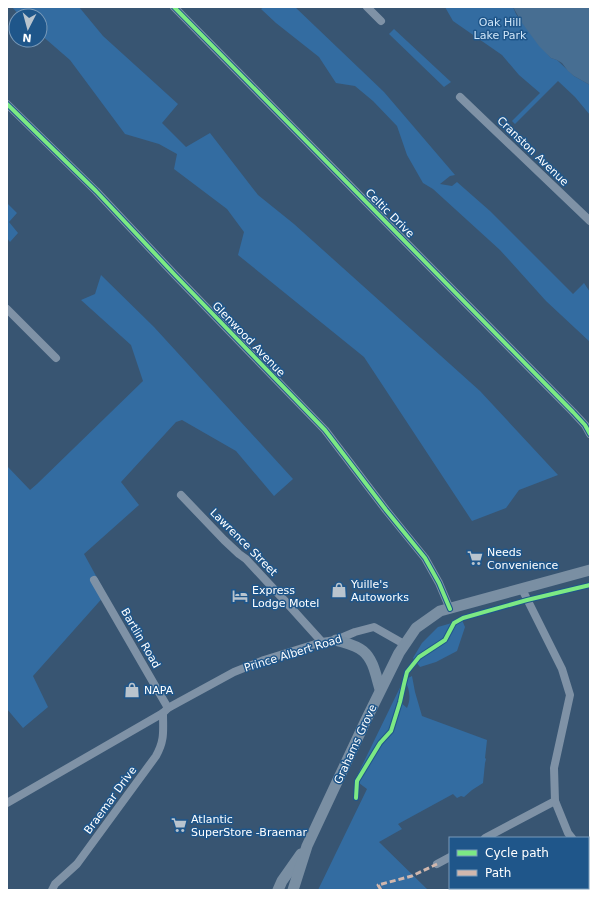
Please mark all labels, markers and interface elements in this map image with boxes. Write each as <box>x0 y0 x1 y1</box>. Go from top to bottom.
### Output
north arrow <box>8 8 48 48</box>
park label: Oak Hill Lake Park <box>474 16 527 42</box>
text: N <box>22 31 32 44</box>
street label: Cranston Avenue <box>494 114 571 189</box>
street label: Celtic Drive <box>363 186 417 241</box>
street label: Glenwood Avenue <box>210 299 288 380</box>
street label: Lawrence Street <box>207 506 280 579</box>
place label: Needs Convenience <box>487 546 558 572</box>
supermarket icon: Needs Convenience <box>466 549 484 567</box>
place label: Yuille's Autoworks <box>350 578 409 604</box>
shop icon: Yuille's Autoworks <box>330 581 348 599</box>
place label: Express Lodge Motel <box>252 584 319 610</box>
hotel icon: Express Lodge Motel <box>231 587 249 605</box>
street label: Bartlin Road <box>118 606 163 671</box>
street label: Prince Albert Road <box>243 632 344 675</box>
shop icon: NAPA <box>123 681 141 699</box>
place label: NAPA <box>144 684 174 697</box>
street label: Grahams Grove <box>331 702 380 786</box>
street label: Braemar Drive <box>82 764 139 837</box>
place label: Atlantic SuperStore -Braemar <box>191 813 307 839</box>
supermarket icon: Atlantic SuperStore -Braemar <box>170 816 188 834</box>
legend <box>449 837 589 889</box>
text: Cycle path <box>485 846 549 860</box>
text: Path <box>485 866 511 880</box>

